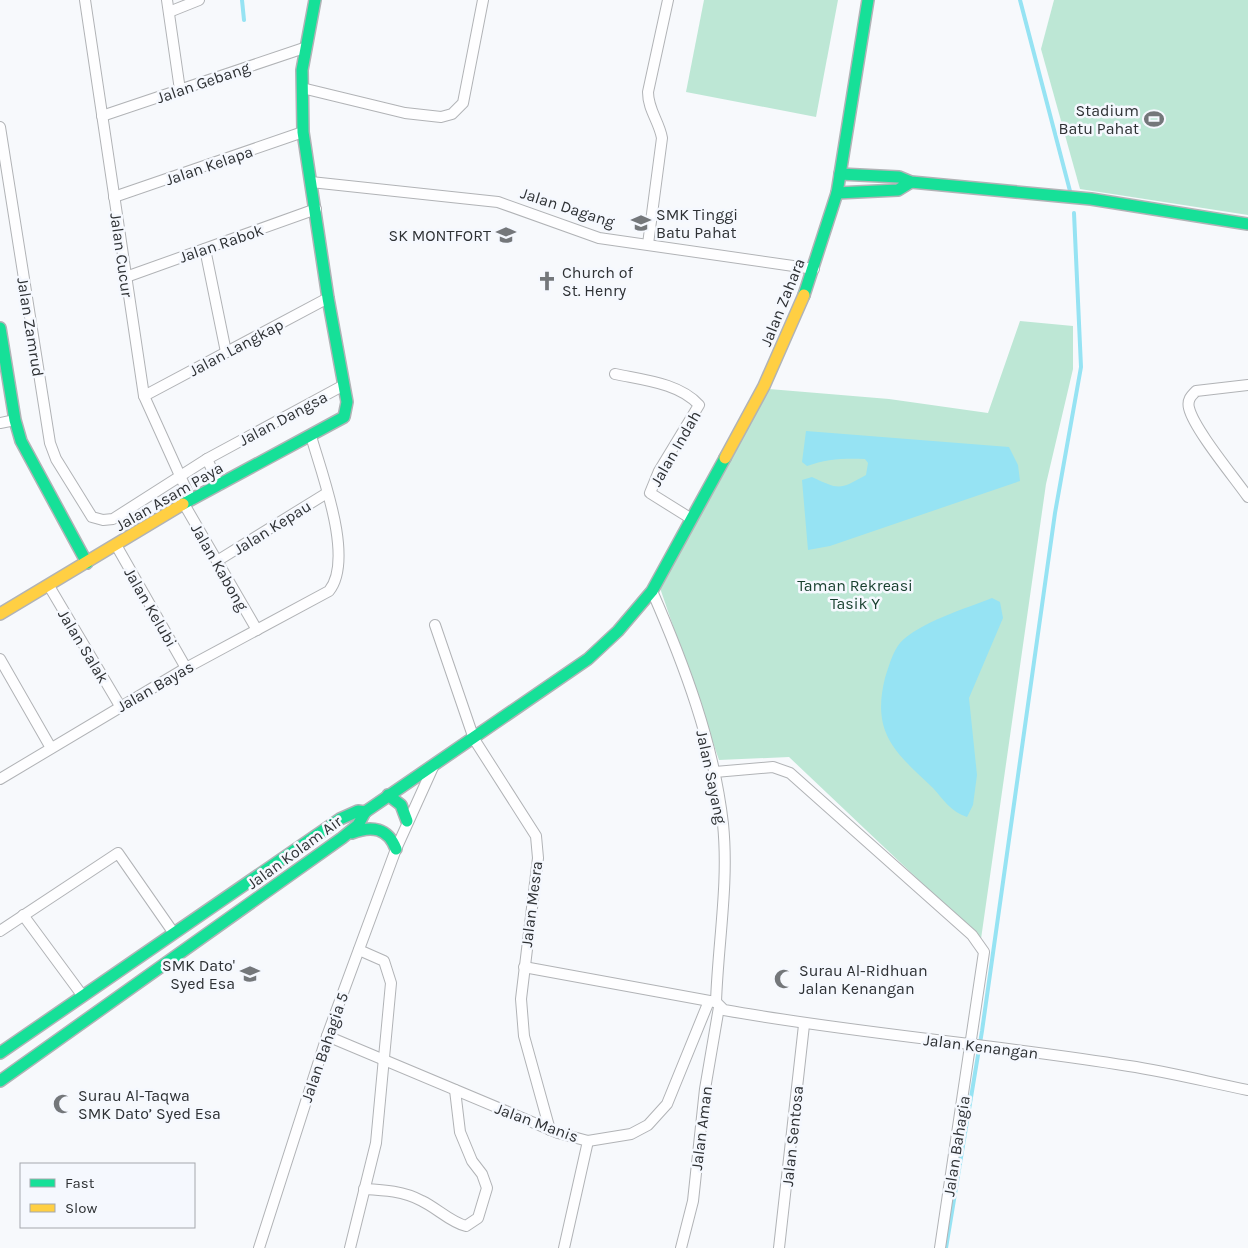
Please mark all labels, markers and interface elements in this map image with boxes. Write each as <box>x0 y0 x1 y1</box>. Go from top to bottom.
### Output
street label: Jalan Gebang <box>154 58 252 107</box>
place label: Stadium Batu Pahat <box>1059 101 1139 138</box>
sports icon: Stadium Batu Pahat <box>1143 108 1165 130</box>
street label: Jalan Kelapa <box>163 142 255 189</box>
street label: Jalan Dagang <box>518 183 617 232</box>
place label: SMK Tinggi Batu Pahat <box>656 205 738 242</box>
street label: Jalan Cucur <box>106 212 137 299</box>
school or university icon: SMK Tinggi Batu Pahat <box>630 212 652 234</box>
street label: Jalan Rabok <box>177 220 266 267</box>
school or university icon: SK MONTFORT <box>495 224 517 246</box>
place label: SK MONTFORT <box>388 226 491 245</box>
street label: Jalan Zahara <box>756 255 809 349</box>
place label: Church of St. Henry <box>562 263 633 300</box>
church icon: Church of St. Henry <box>536 270 558 292</box>
street label: Jalan Zamrud <box>13 276 48 378</box>
street label: Jalan Langkap <box>186 315 287 380</box>
street label: Jalan Dangsa <box>236 387 331 450</box>
street label: Jalan Indah <box>646 407 705 489</box>
street label: Jalan Asam Paya <box>112 458 226 535</box>
street label: Jalan Kepau <box>230 496 315 559</box>
street label: Jalan Kabong <box>187 520 252 614</box>
street label: Jalan Kelubi <box>120 564 181 650</box>
park label: Taman Rekreasi Tasik Y <box>797 576 913 613</box>
street label: Jalan Salak <box>54 606 113 687</box>
street label: Jalan Bayas <box>114 657 197 716</box>
street label: Jalan Sayang <box>692 728 731 826</box>
street label: Jalan Kolam Air <box>243 812 345 893</box>
street label: Jalan Mesra <box>517 860 546 948</box>
place label: SMK Dato' Syed Esa <box>162 956 235 993</box>
place label: Surau Al-Ridhuan Jalan Kenangan <box>799 961 928 998</box>
school or university icon: SMK Dato' Syed Esa <box>239 963 261 985</box>
mosque icon: Surau Al-Ridhuan Jalan Kenangan <box>773 968 795 990</box>
street label: Jalan Bahagia 5 <box>297 990 352 1104</box>
street label: Jalan Kenangan <box>922 1030 1039 1063</box>
street label: Jalan Aman <box>687 1085 716 1171</box>
street label: Jalan Sentosa <box>778 1085 807 1188</box>
place label: Surau Al-Taqwa SMK Dato’ Syed Esa <box>78 1086 221 1123</box>
mosque icon: Surau Al-Taqwa SMK Dato’ Syed Esa <box>52 1093 74 1115</box>
street label: Jalan Bahagia <box>939 1094 974 1198</box>
street label: Jalan Manis <box>493 1099 581 1146</box>
legend <box>20 1163 195 1228</box>
text: Fast <box>65 1174 95 1192</box>
text: Slow <box>65 1199 97 1217</box>

